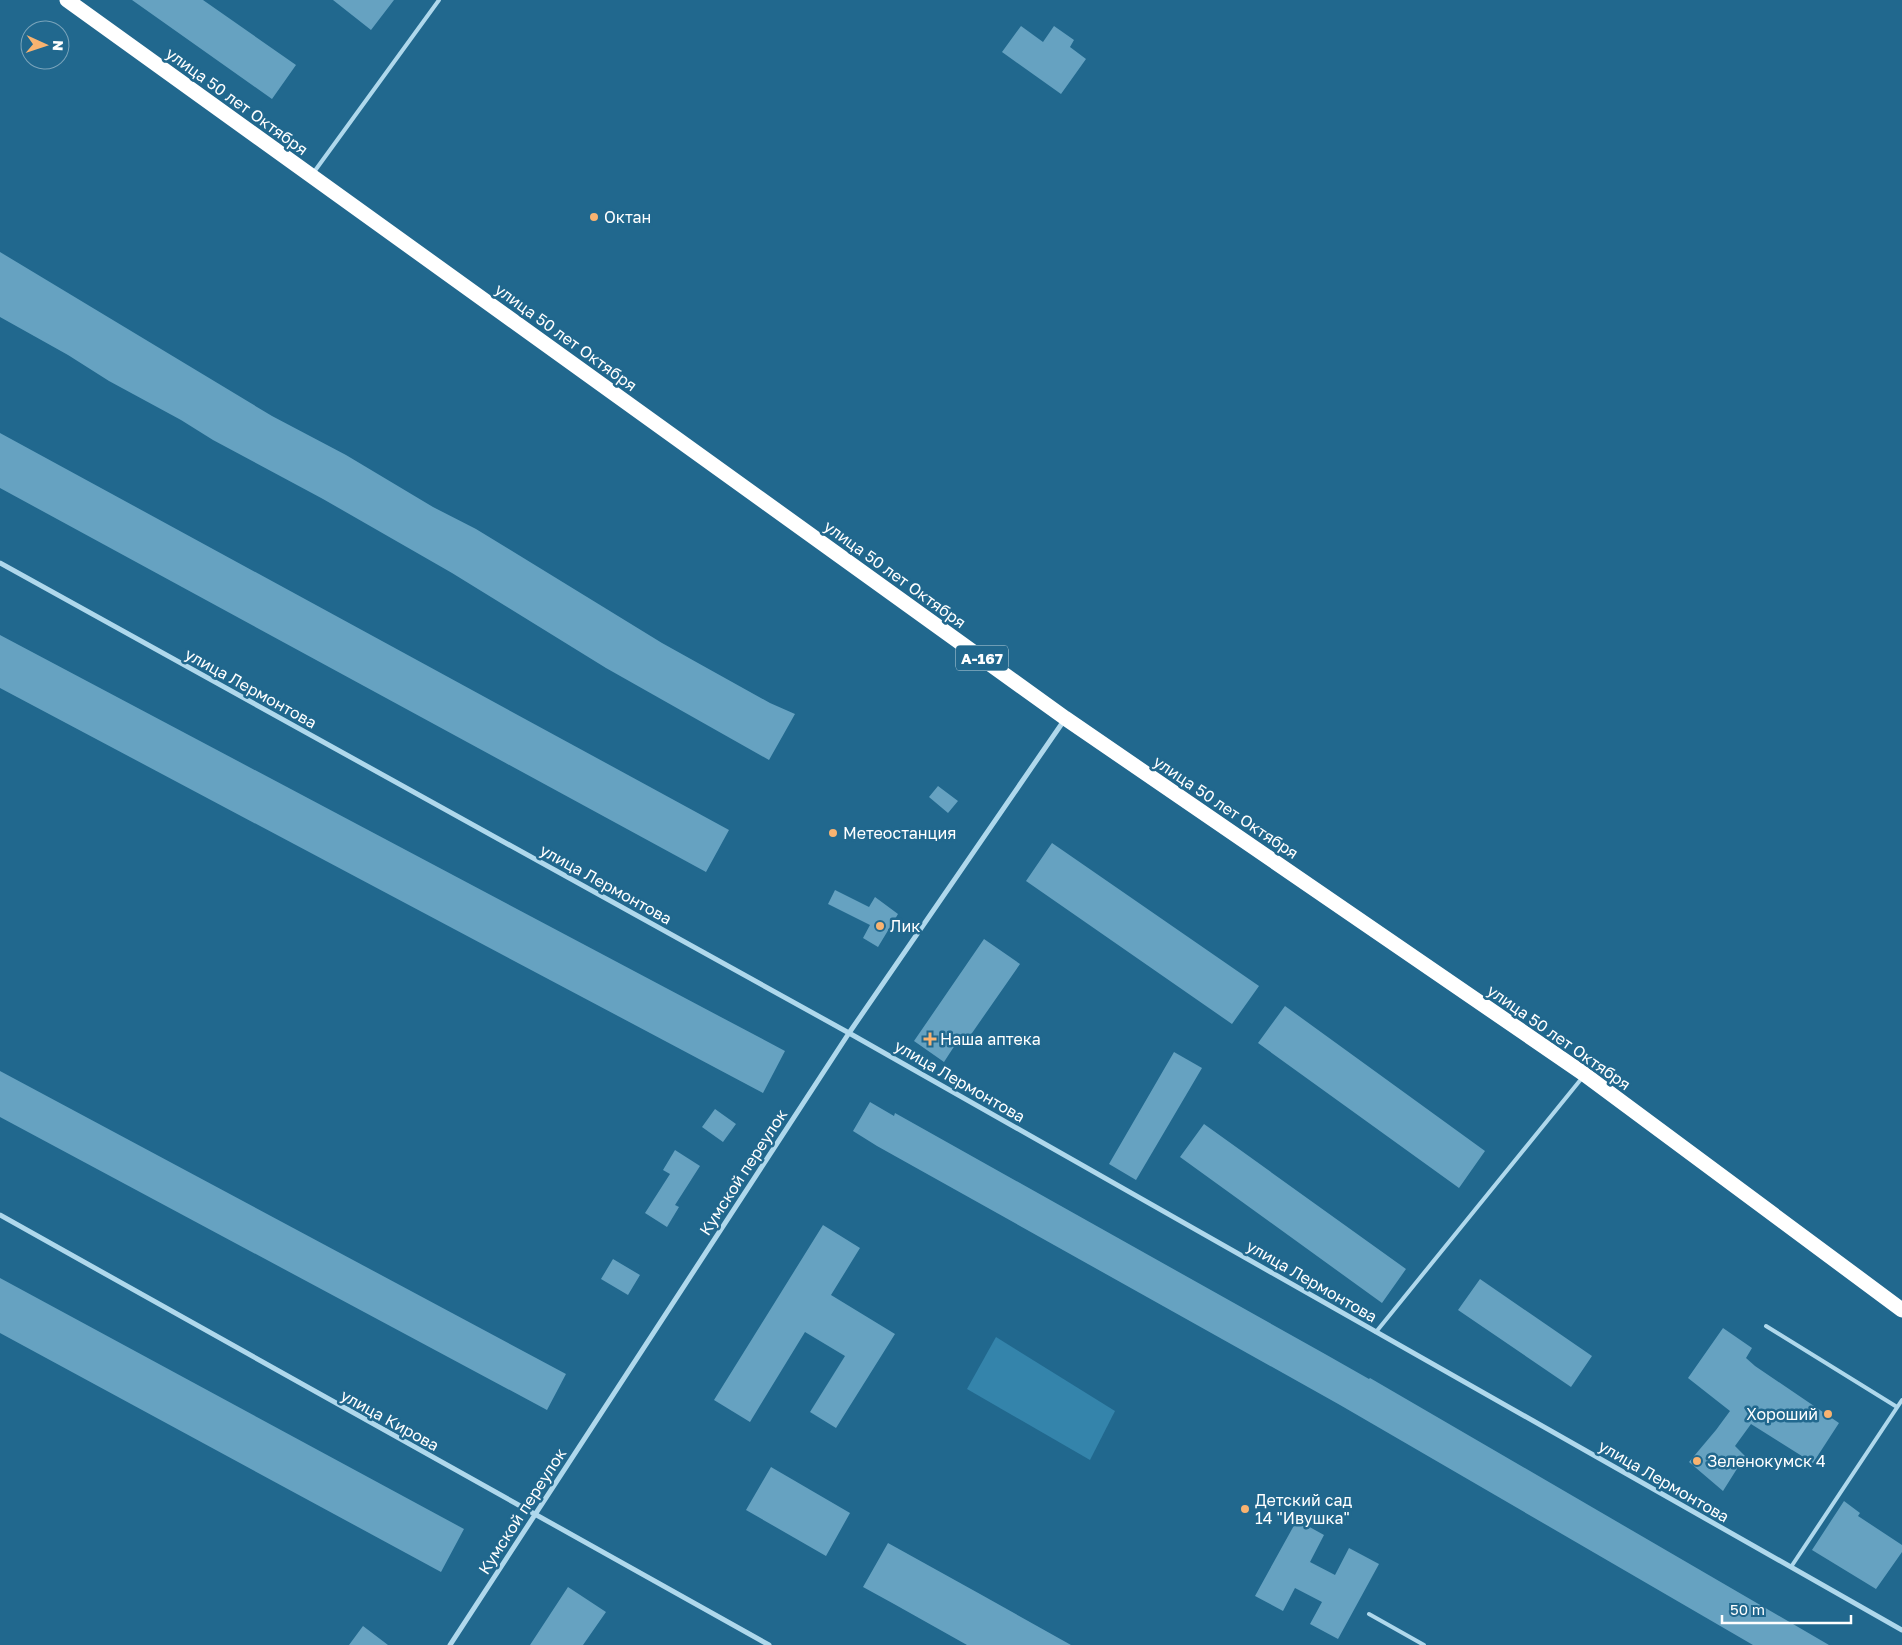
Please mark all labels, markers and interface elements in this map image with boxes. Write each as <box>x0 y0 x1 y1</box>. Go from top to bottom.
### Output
north arrow <box>20 20 70 70</box>
text: N <box>50 40 67 51</box>
street label: улица 50 лет Октября <box>162 43 312 159</box>
place label: Октан <box>604 207 651 227</box>
marker: Октан <box>588 211 600 223</box>
street label: улица 50 лет Октября <box>491 279 641 395</box>
street label: улица 50 лет Октября <box>820 516 970 632</box>
street label: улица Лермонтова <box>182 643 320 733</box>
road number: А-167 <box>956 646 1008 670</box>
street label: улица 50 лет Октября <box>1150 751 1302 863</box>
place label: Метеостанция <box>843 823 956 843</box>
marker: Метеостанция <box>827 827 839 839</box>
street label: улица Лермонтова <box>537 839 675 929</box>
place label: Лик <box>890 916 920 936</box>
marker: Лик <box>874 920 886 932</box>
street label: улица 50 лет Октября <box>1483 980 1635 1094</box>
place label: Наша аптека <box>940 1029 1041 1049</box>
marker: Наша аптека <box>924 1033 936 1045</box>
street label: улица Лермонтова <box>891 1035 1029 1127</box>
street label: Кумской переулок <box>695 1105 791 1239</box>
street label: улица Лермонтова <box>1243 1235 1381 1327</box>
street label: улица Кирова <box>337 1385 443 1455</box>
place label: Хороший <box>1746 1404 1818 1424</box>
marker: Хороший <box>1822 1408 1834 1420</box>
street label: улица Лермонтова <box>1595 1435 1733 1527</box>
street label: Кумской переулок <box>474 1444 570 1578</box>
place label: Зеленокумск 4 <box>1707 1451 1826 1471</box>
marker: Зеленокумск 4 <box>1691 1455 1703 1467</box>
place label: Детский сад 14 "Ивушка" <box>1255 1490 1353 1528</box>
marker: Детский сад 14 "Ивушка" <box>1239 1503 1251 1515</box>
scale bar <box>1722 1592 1851 1624</box>
text: 50 m <box>1730 1600 1765 1618</box>

